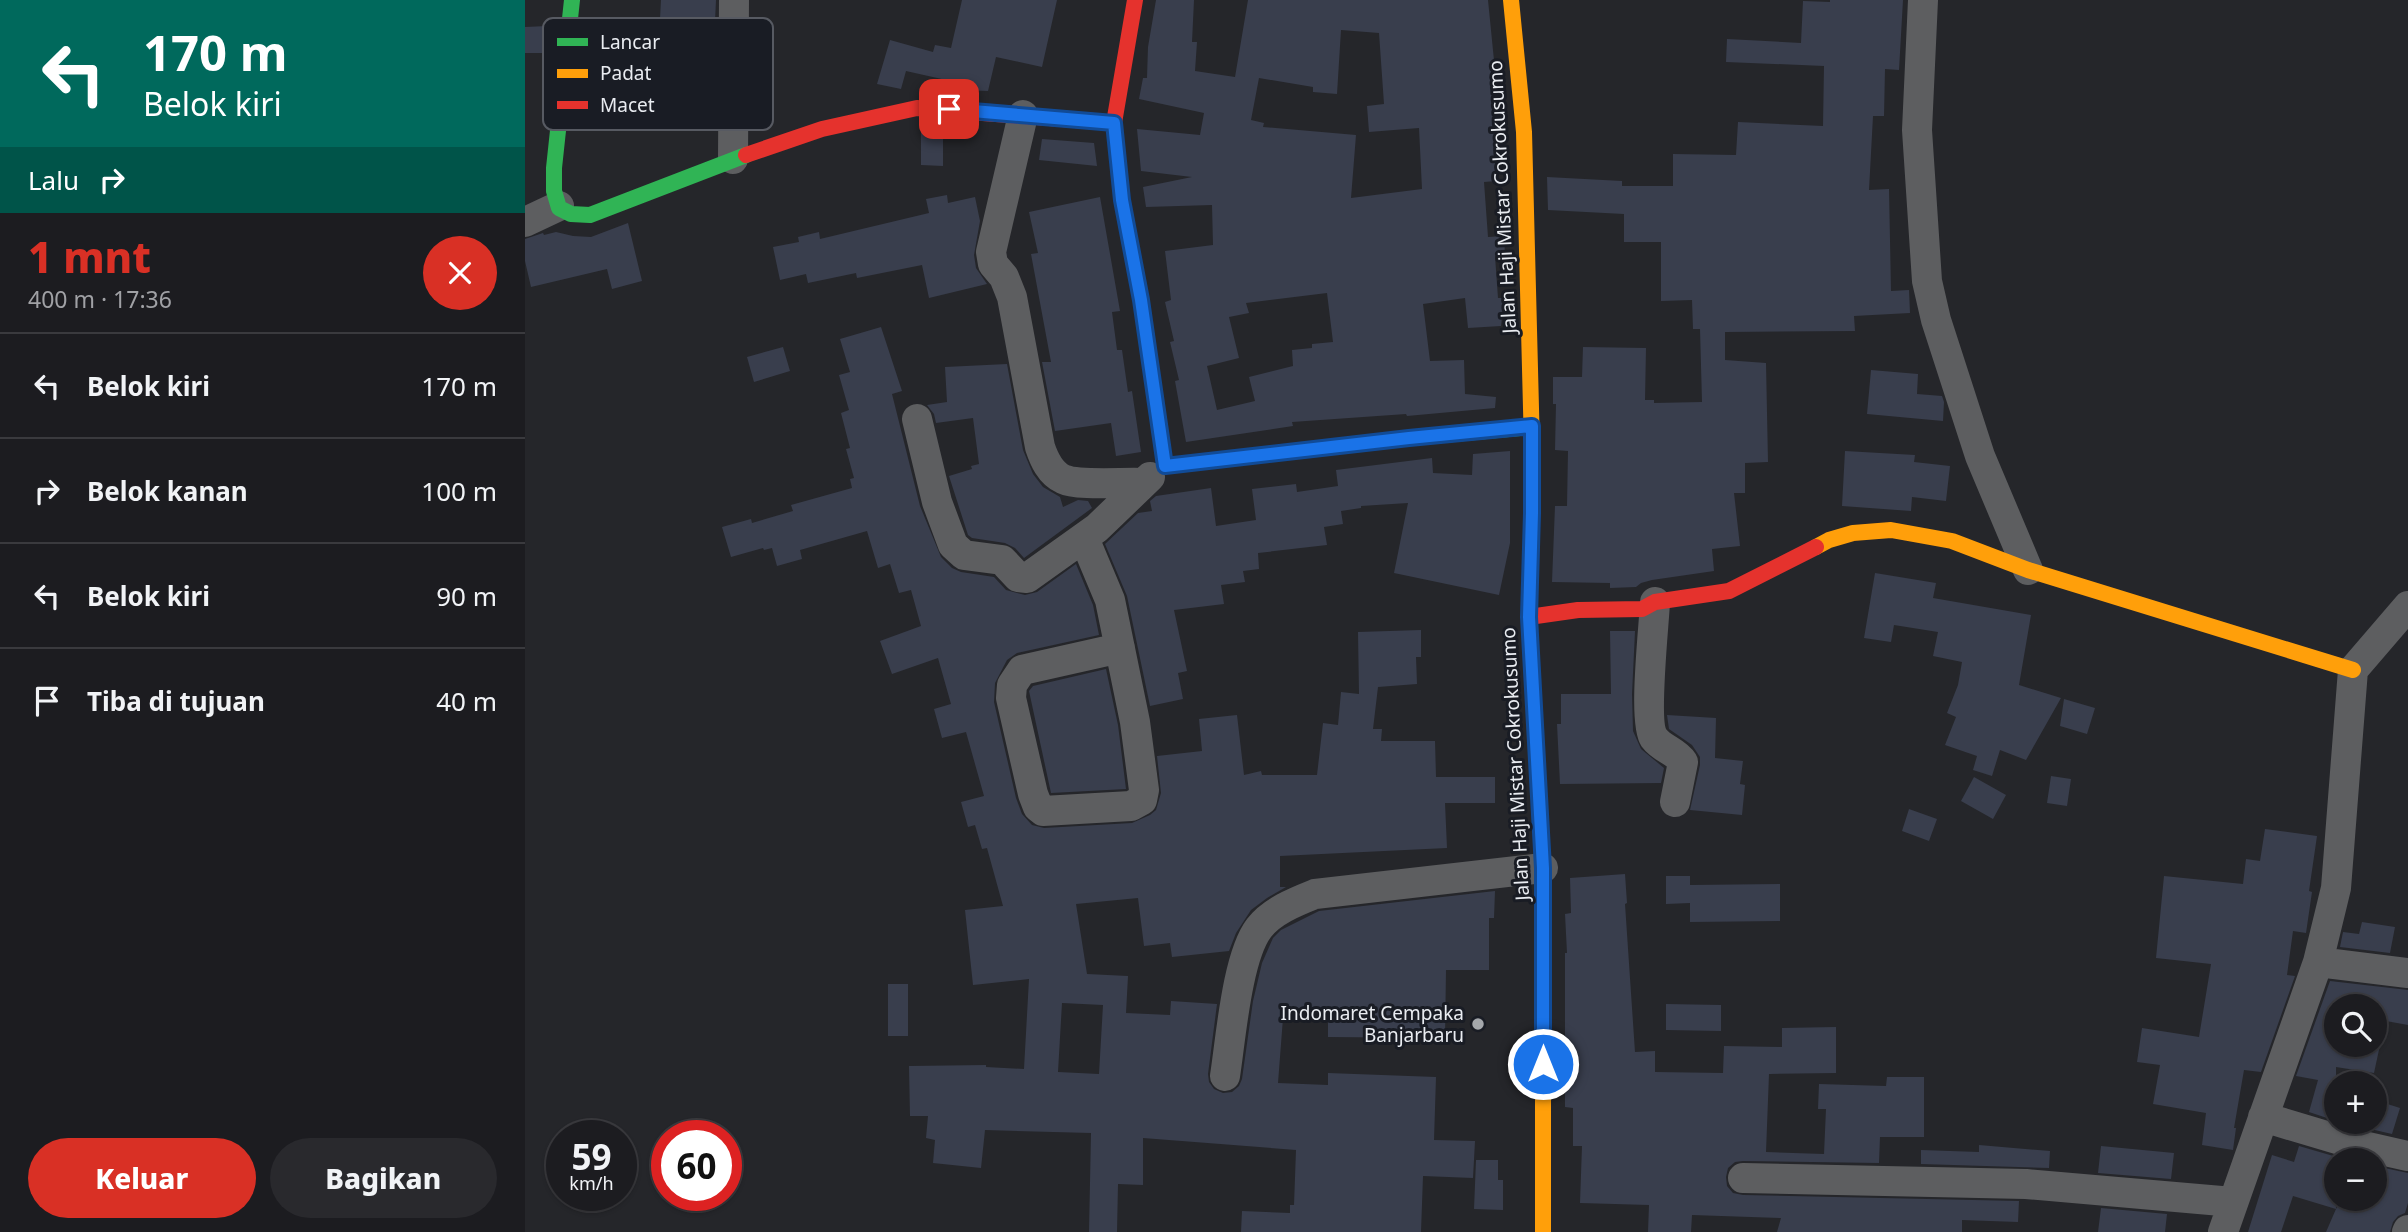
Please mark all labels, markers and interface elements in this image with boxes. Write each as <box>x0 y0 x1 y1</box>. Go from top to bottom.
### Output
legend <box>543 18 773 130</box>
text: 170 m <box>143 19 288 85</box>
icon: left <box>28 28 119 119</box>
text: Lancar <box>600 29 660 55</box>
text: Padat <box>600 60 651 86</box>
street label: Jalan Haji Mistar Cokrokusumo <box>1482 60 1522 336</box>
pin <box>919 79 979 139</box>
text: Belok kiri <box>143 82 282 125</box>
icon: arrive <box>930 90 968 128</box>
text: Macet <box>600 92 655 118</box>
icon: right <box>93 161 131 199</box>
text: Lalu <box>28 162 79 198</box>
text: 1 mnt <box>28 228 151 285</box>
button: close <box>423 236 497 310</box>
text: 400 m · 17:36 <box>28 283 172 315</box>
icon: left <box>28 367 66 405</box>
text: Belok kiri <box>87 368 210 404</box>
text: 170 m <box>421 368 497 404</box>
icon: right <box>28 472 66 510</box>
text: Belok kanan <box>87 473 248 509</box>
text: 100 m <box>421 473 497 509</box>
icon: left <box>28 577 66 615</box>
text: Belok kiri <box>87 578 210 614</box>
text: 90 m <box>436 578 497 614</box>
street label: Jalan Haji Mistar Cokrokusumo <box>1495 627 1535 903</box>
icon: arrive <box>28 682 66 720</box>
text: Tiba di tujuan <box>87 683 265 719</box>
text: 40 m <box>436 683 497 719</box>
map controls <box>2324 994 2387 1211</box>
button: search <box>2324 994 2387 1057</box>
place label: Indomaret Cempaka Banjarbaru <box>1281 1000 1464 1048</box>
marker: Indomaret Cempaka Banjarbaru <box>1470 1016 1486 1032</box>
position arrow <box>1506 1027 1580 1101</box>
button: + <box>2324 1071 2387 1134</box>
speed limit sign: 60 <box>651 1120 742 1211</box>
text: 59 <box>571 1133 612 1180</box>
button: Keluar <box>28 1138 256 1218</box>
button: Bagikan <box>270 1138 497 1218</box>
button: − <box>2324 1148 2387 1211</box>
text: km/h <box>569 1171 614 1195</box>

